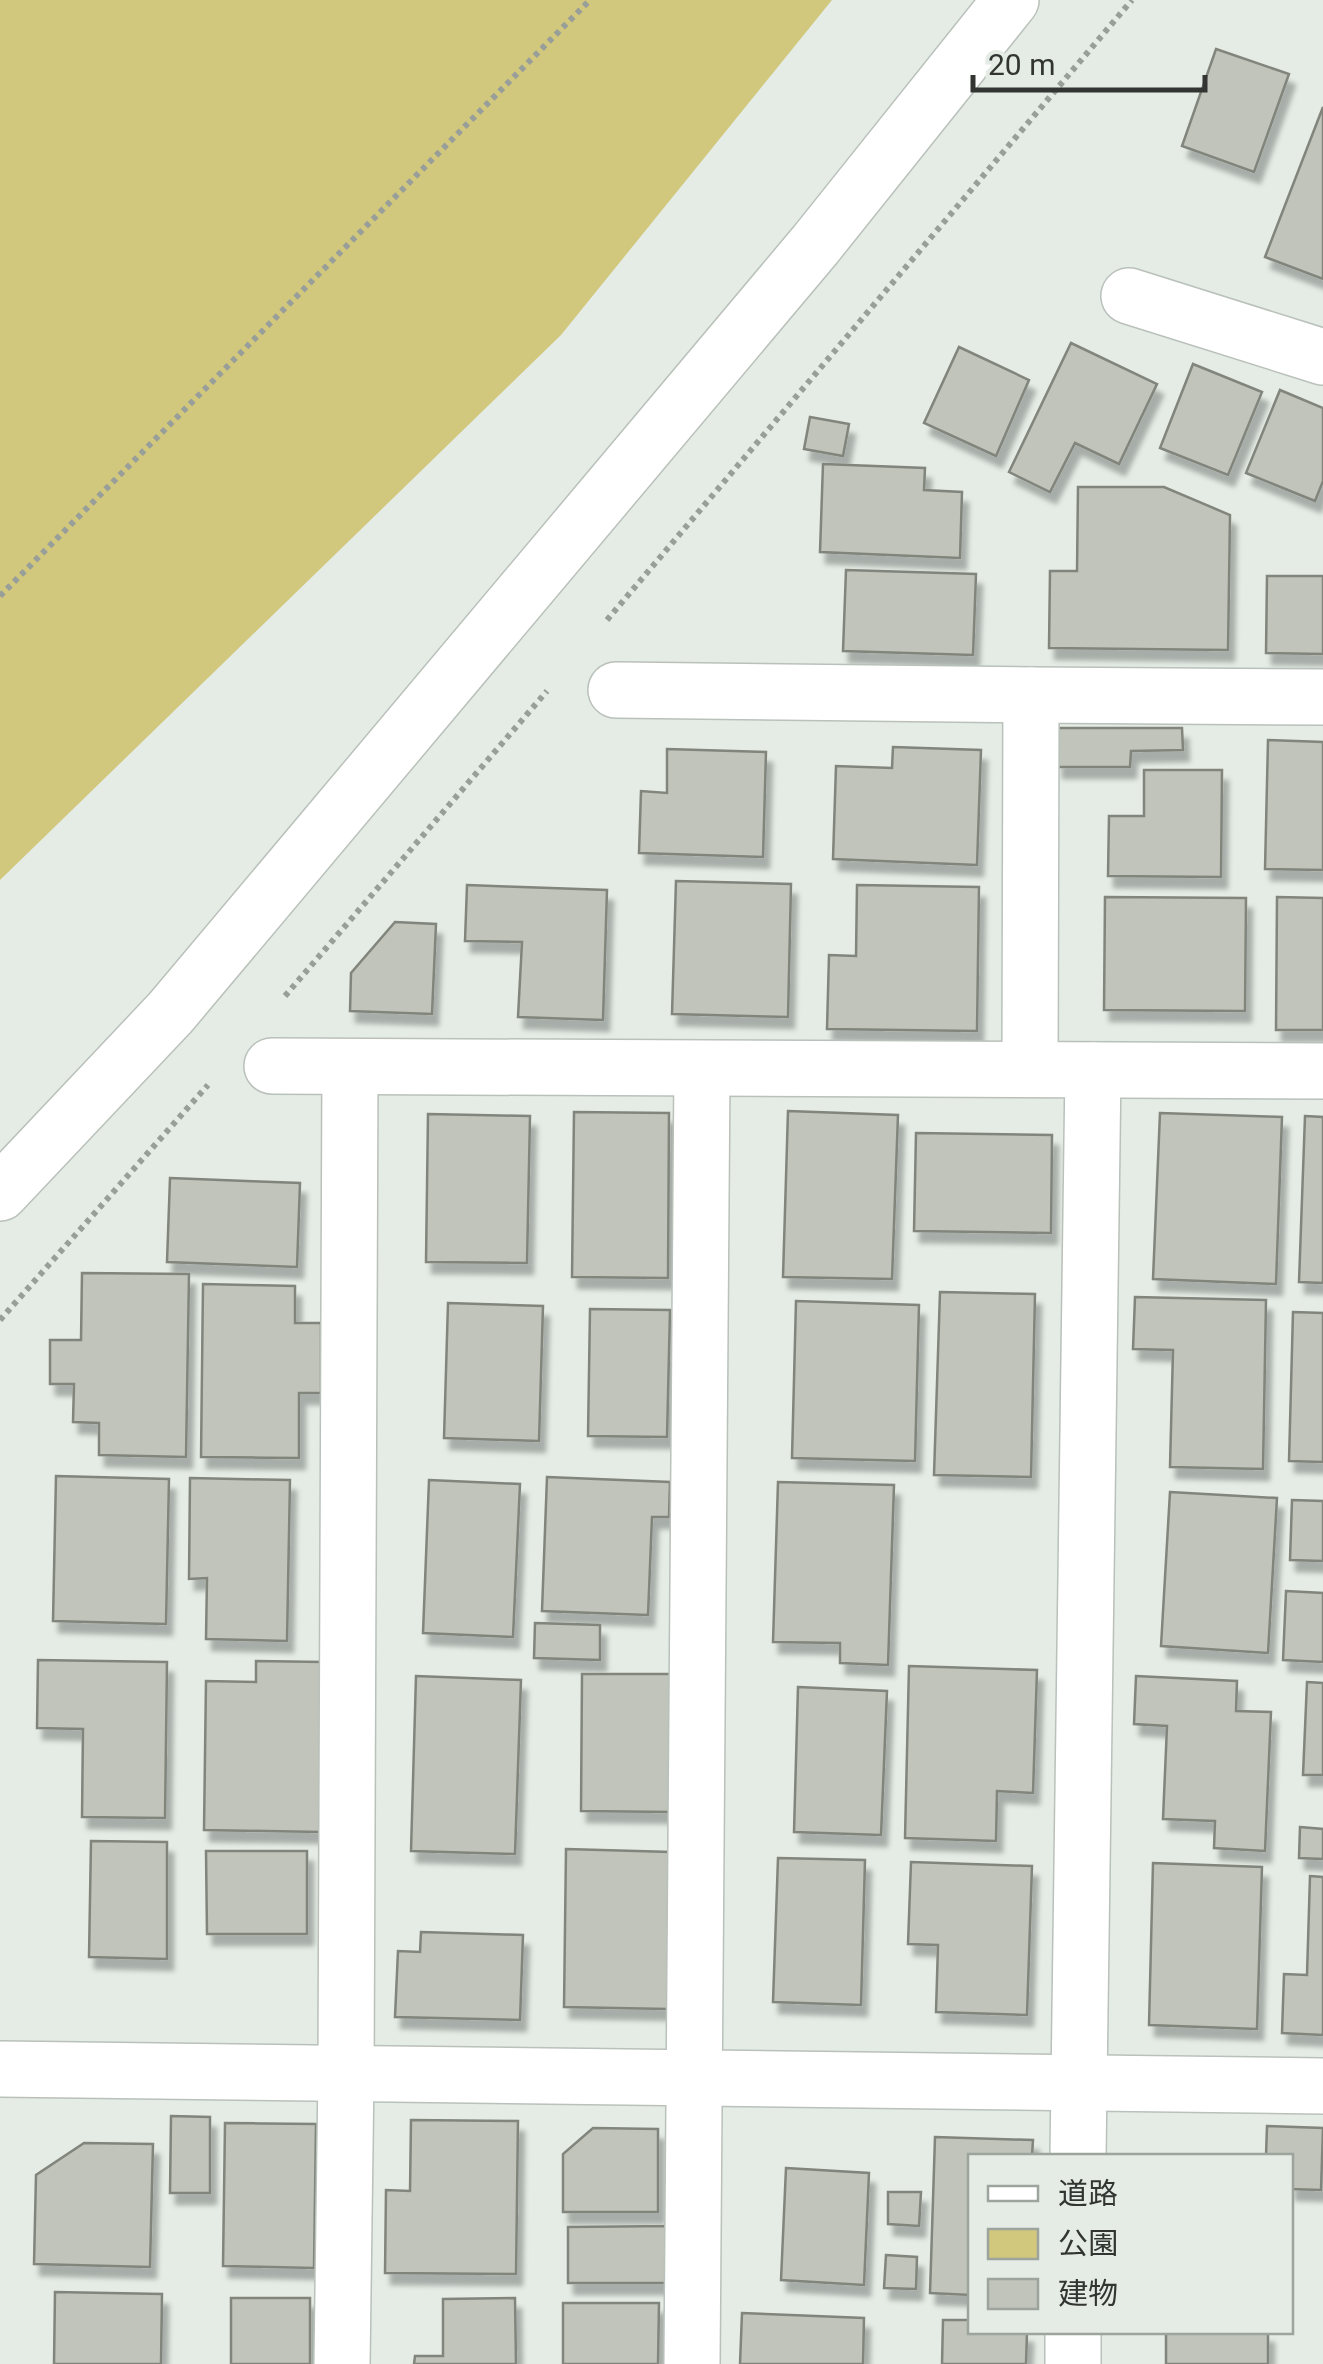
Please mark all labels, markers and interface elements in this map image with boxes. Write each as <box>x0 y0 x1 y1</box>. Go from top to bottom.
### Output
scale bar <box>973 30 1206 92</box>
text: 20 m <box>988 47 1055 82</box>
legend <box>968 2154 1293 2334</box>
text: 道路 <box>1058 2176 1118 2211</box>
text: 公園 <box>1058 2226 1118 2261</box>
text: 建物 <box>1058 2276 1118 2311</box>

